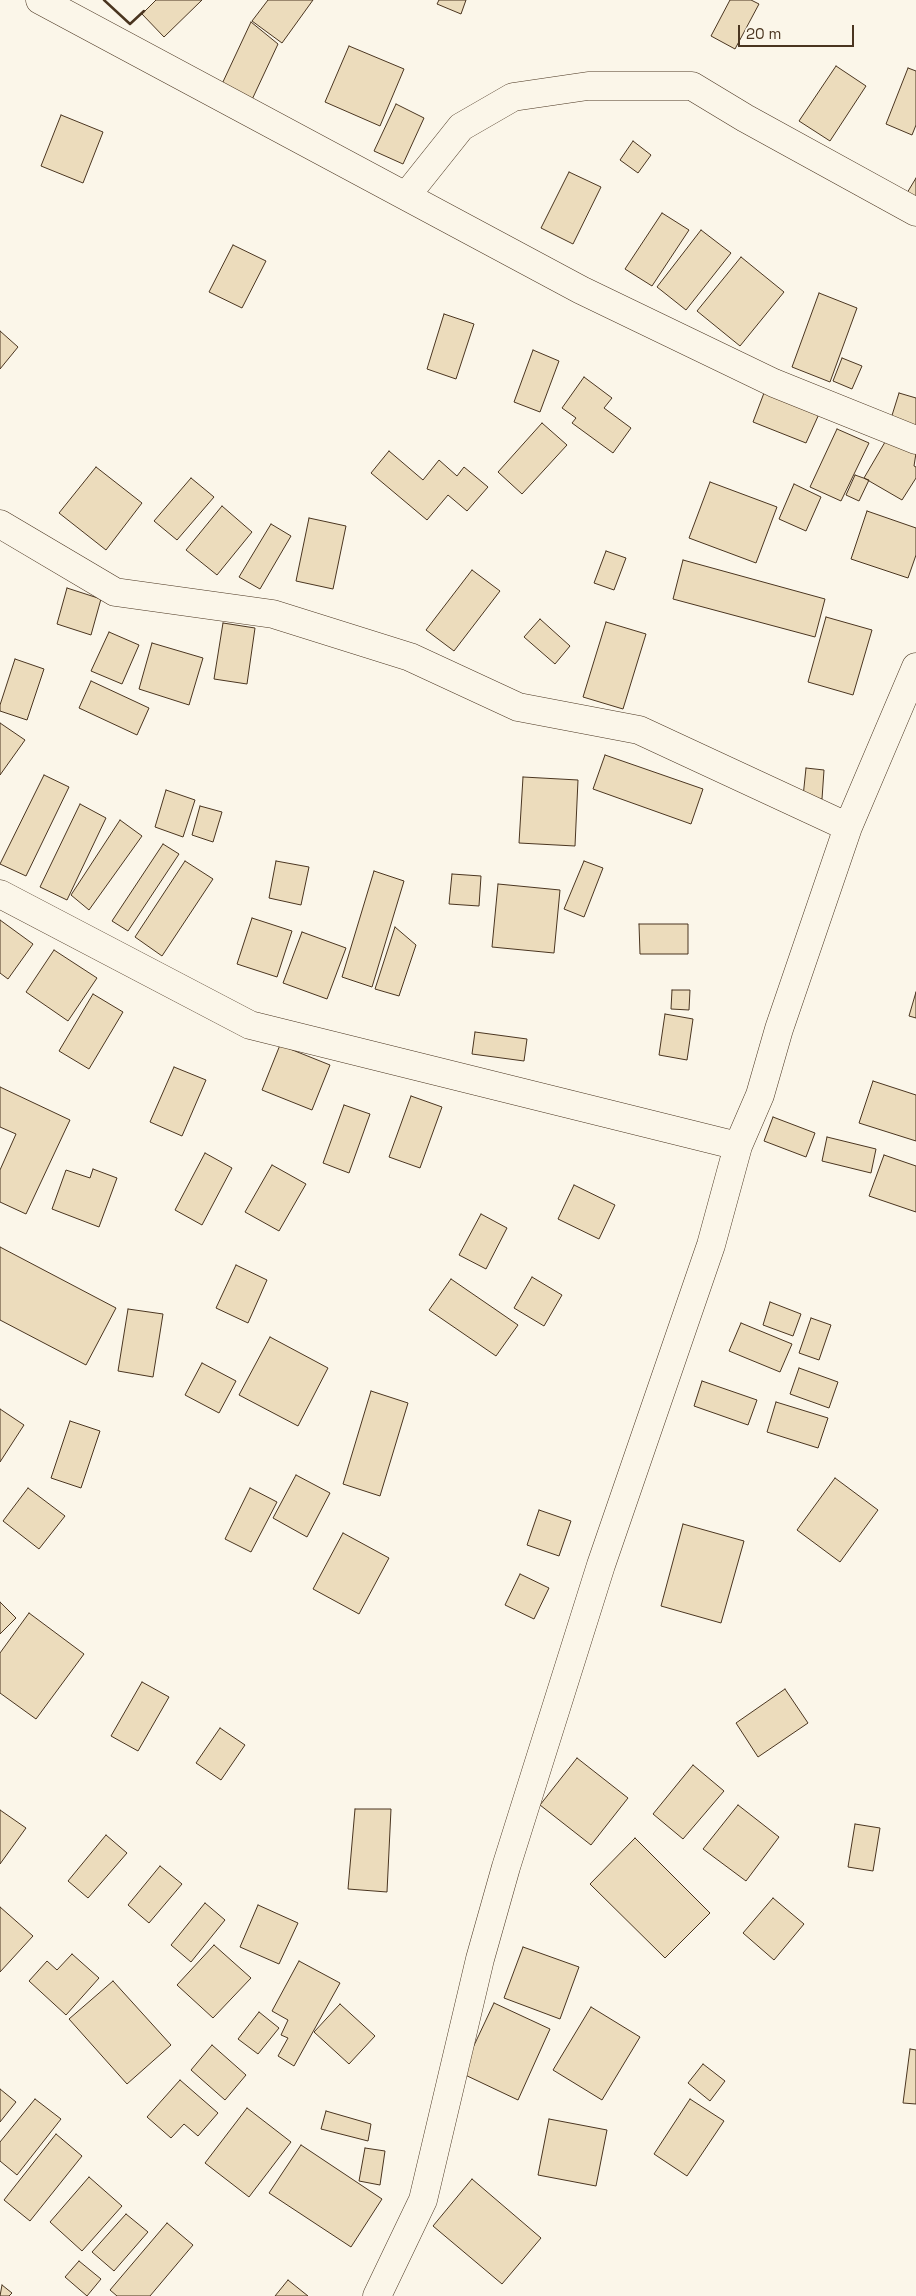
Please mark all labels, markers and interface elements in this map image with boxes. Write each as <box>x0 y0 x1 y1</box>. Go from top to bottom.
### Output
scale bar <box>741 15 857 47</box>
text: 20 m <box>746 24 781 43</box>

